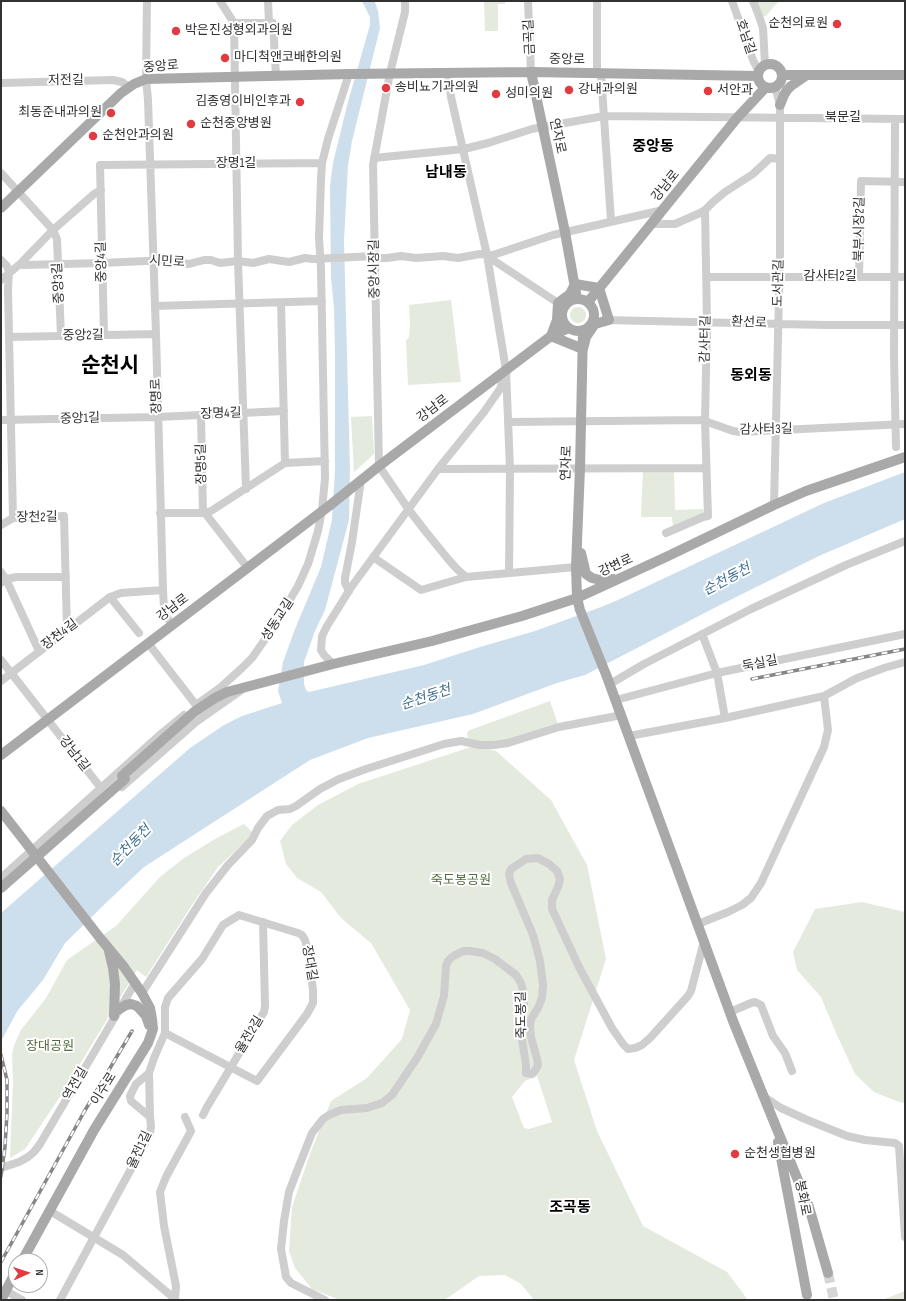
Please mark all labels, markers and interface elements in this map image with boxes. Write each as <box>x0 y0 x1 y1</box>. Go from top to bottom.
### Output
place label: 순천의료원 <box>768 16 828 32</box>
street label: 호남길 <box>732 17 758 57</box>
marker: 순천의료원 <box>831 18 843 30</box>
street label: 금곡길 <box>521 19 539 55</box>
place label: 박은진성형외과의원 <box>185 23 293 39</box>
marker: 박은진성형외과의원 <box>170 25 182 37</box>
place label: 마디척앤코배한의원 <box>234 50 342 66</box>
marker: 마디척앤코배한의원 <box>219 52 231 64</box>
street label: 중앙로 <box>549 52 585 68</box>
street label: 중앙로 <box>142 58 180 76</box>
street label: 저전길 <box>48 73 84 89</box>
place label: 송비뇨기과의원 <box>395 80 479 96</box>
marker: 송비뇨기과의원 <box>380 82 392 94</box>
place label: 강내과의원 <box>578 82 638 98</box>
place label: 서안과 <box>717 83 753 99</box>
marker: 강내과의원 <box>563 84 575 96</box>
marker: 서안과 <box>702 85 714 97</box>
place label: 성미의원 <box>505 86 553 102</box>
marker: 성미의원 <box>490 88 502 100</box>
place label: 김종영이비인후과 <box>195 94 291 110</box>
marker: 김종영이비인후과 <box>294 96 306 108</box>
place label: 최동준내과의원 <box>18 105 102 121</box>
marker: 최동준내과의원 <box>105 107 117 119</box>
street label: 북문길 <box>825 110 861 126</box>
place label: 순천중앙병원 <box>200 116 272 132</box>
street label: 연자로 <box>546 117 568 155</box>
marker: 순천중앙병원 <box>185 118 197 130</box>
place label: 순천안과의원 <box>102 128 174 144</box>
marker: 순천안과의원 <box>87 130 99 142</box>
district label: 중앙동 <box>632 138 674 156</box>
street label: 장명1길 <box>216 156 256 172</box>
district label: 남내동 <box>425 164 467 182</box>
street label: 강남로 <box>649 167 683 205</box>
street label: 북부시장2길 <box>852 196 868 262</box>
street label: 중앙시장길 <box>367 239 383 299</box>
street label: 중앙4길 <box>94 241 110 283</box>
street label: 시민로 <box>149 253 185 271</box>
street label: 도서관길 <box>771 259 787 307</box>
street label: 중앙3길 <box>50 262 68 304</box>
street label: 감사터2길 <box>803 269 857 285</box>
street label: 감사터길 <box>698 315 714 363</box>
street label: 환선로 <box>731 315 767 331</box>
street label: 중앙2길 <box>62 328 104 344</box>
district label: 순천시 <box>81 354 139 380</box>
district label: 동외동 <box>730 367 772 385</box>
street label: 장명로 <box>149 378 165 414</box>
street label: 강남로 <box>414 392 452 426</box>
street label: 장명4길 <box>200 405 242 423</box>
street label: 중앙1길 <box>60 410 100 428</box>
street label: 감사터3길 <box>739 422 793 438</box>
street label: 장명5길 <box>194 443 210 485</box>
street label: 연자로 <box>559 445 575 481</box>
street label: 장천2길 <box>16 510 58 526</box>
street label: 강변로 <box>596 552 636 580</box>
water label: 순천동천 <box>700 560 754 600</box>
street label: 강남로 <box>154 591 192 625</box>
street label: 성동교길 <box>258 596 298 644</box>
street label: 장천4길 <box>39 616 81 654</box>
street label: 둑실길 <box>741 653 779 675</box>
water label: 순천동천 <box>399 682 453 714</box>
street label: 강남1길 <box>55 733 93 775</box>
water label: 순천동천 <box>107 822 155 870</box>
park label: 죽도봉공원 <box>431 873 491 889</box>
street label: 장대길 <box>298 944 320 982</box>
street label: 죽도봉길 <box>514 991 530 1039</box>
street label: 율전2길 <box>233 1013 267 1057</box>
park label: 장대공원 <box>26 1039 74 1055</box>
street label: 역전길 <box>60 1065 92 1103</box>
street label: 이수로 <box>88 1070 120 1108</box>
street label: 율전1길 <box>124 1128 156 1172</box>
place label: 순천생협병원 <box>744 1146 816 1162</box>
marker: 순천생협병원 <box>729 1148 741 1160</box>
street label: 봉화로 <box>791 1179 813 1217</box>
district label: 조곡동 <box>549 1199 591 1217</box>
north arrow <box>8 1253 48 1293</box>
text: N <box>33 1269 46 1276</box>

